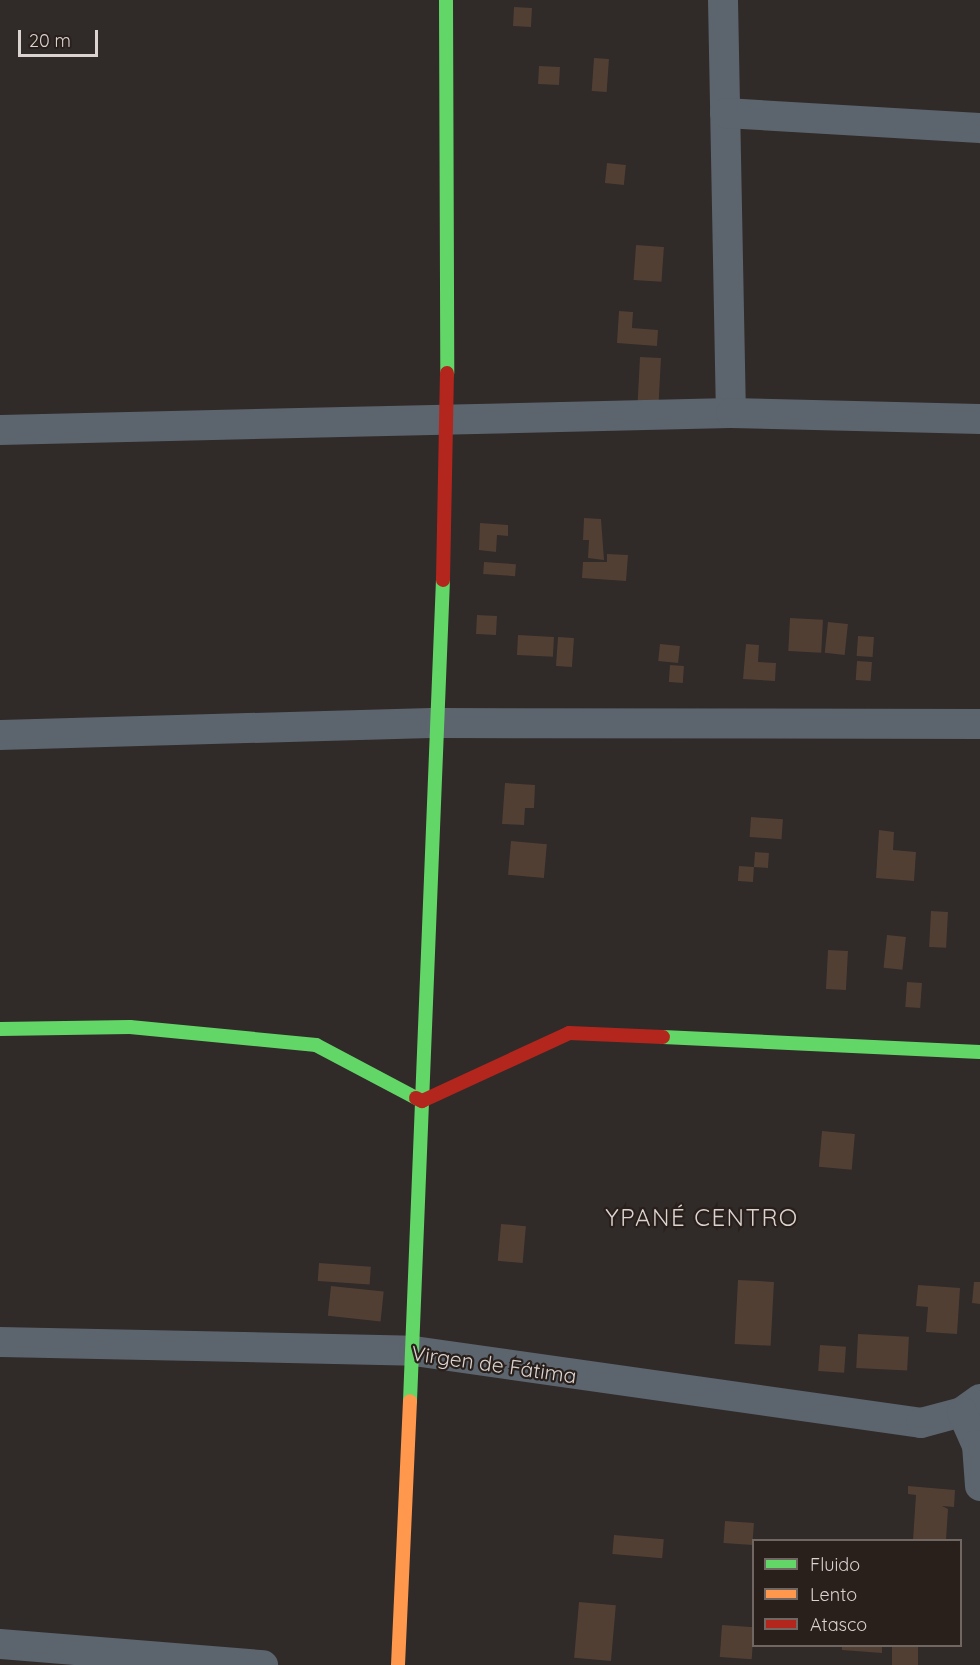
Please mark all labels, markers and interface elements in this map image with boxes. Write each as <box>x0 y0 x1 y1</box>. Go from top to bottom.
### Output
scale bar <box>21 18 100 56</box>
text: 20 m <box>29 29 71 52</box>
district label: YPANÉ CENTRO <box>605 1204 799 1232</box>
street label: Virgen de Fátima <box>410 1340 578 1388</box>
legend <box>752 1539 962 1647</box>
text: Fluido <box>810 1553 860 1576</box>
text: Lento <box>810 1583 857 1606</box>
text: Atasco <box>810 1613 867 1636</box>

